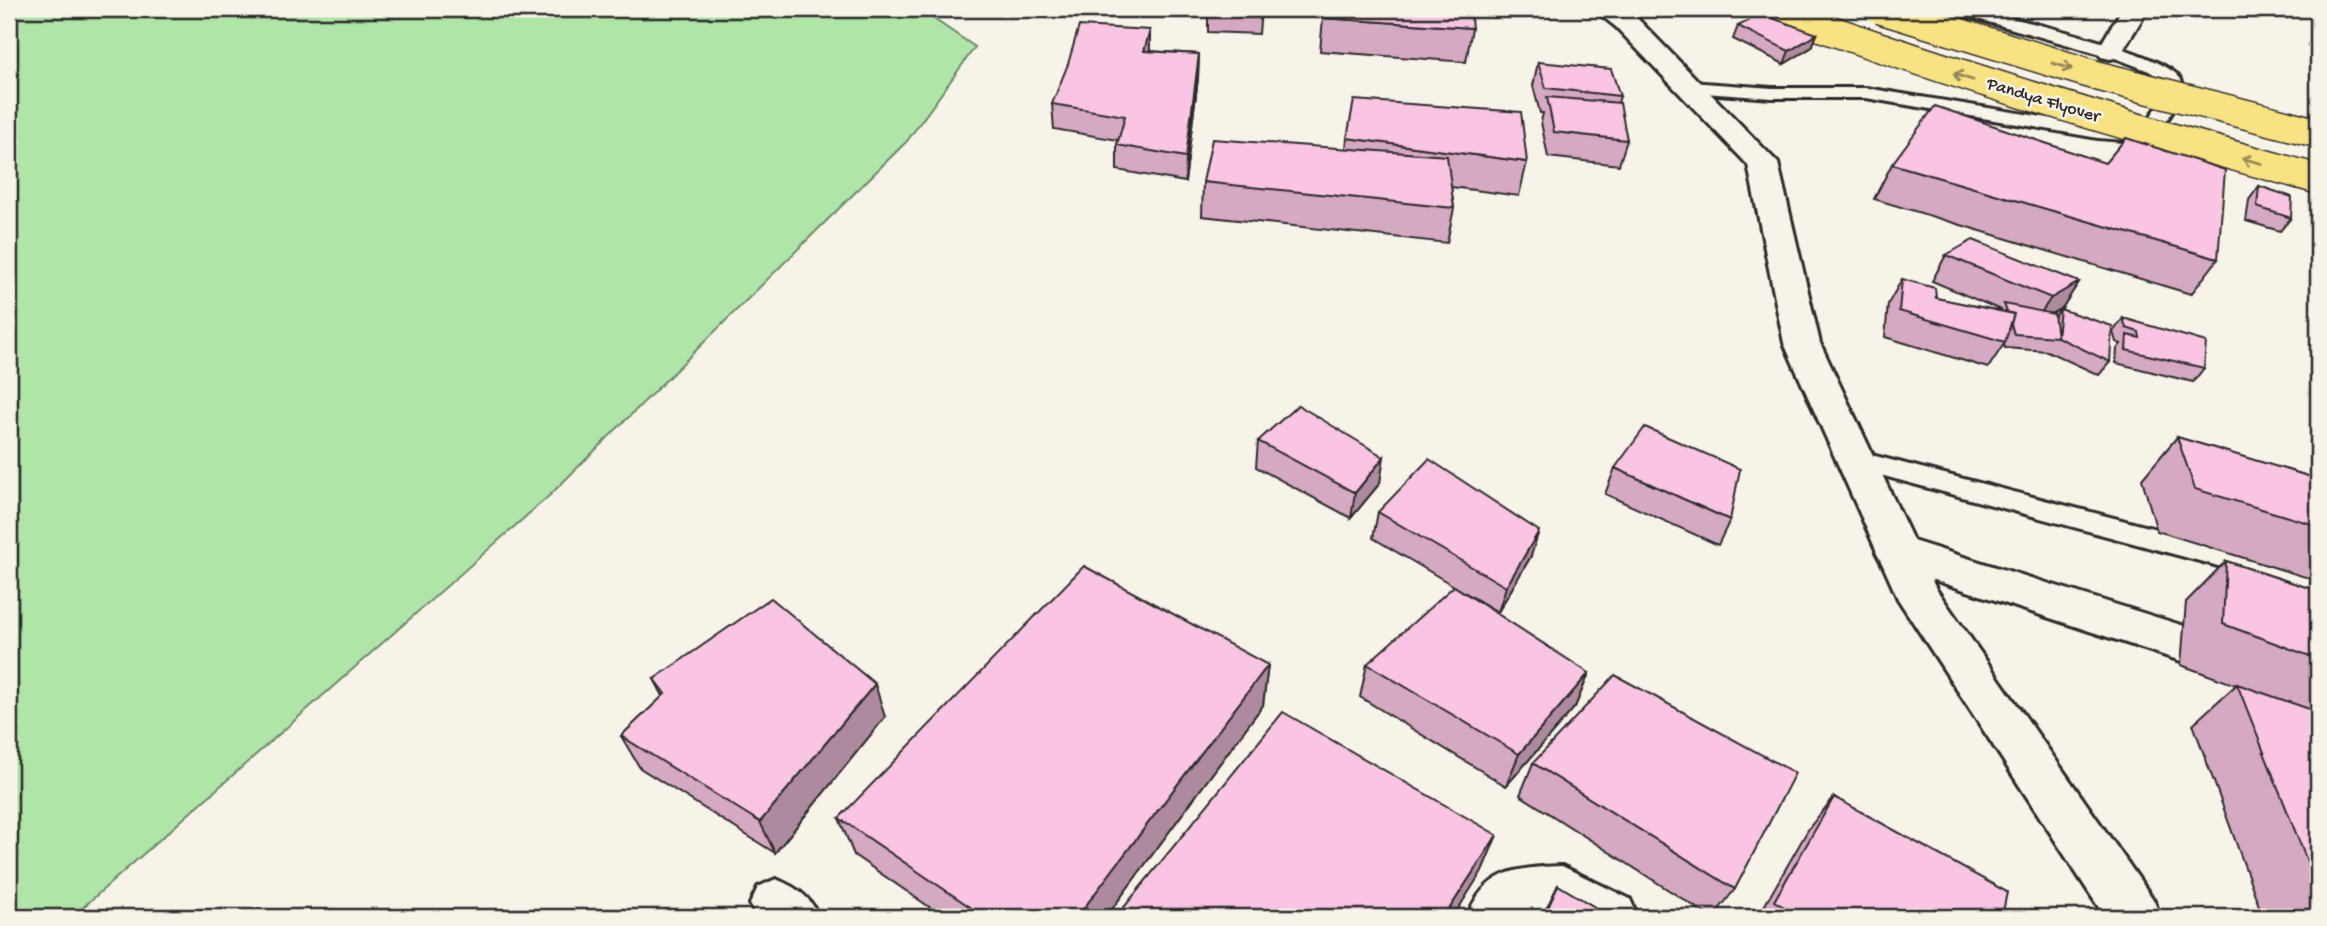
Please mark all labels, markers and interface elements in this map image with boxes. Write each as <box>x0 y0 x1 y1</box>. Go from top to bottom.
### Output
one-way arrow <box>2050 61 2072 74</box>
one-way arrow <box>1953 70 1975 82</box>
street label: Pandya Flyover <box>1983 74 2104 129</box>
one-way arrow <box>2242 154 2264 167</box>

